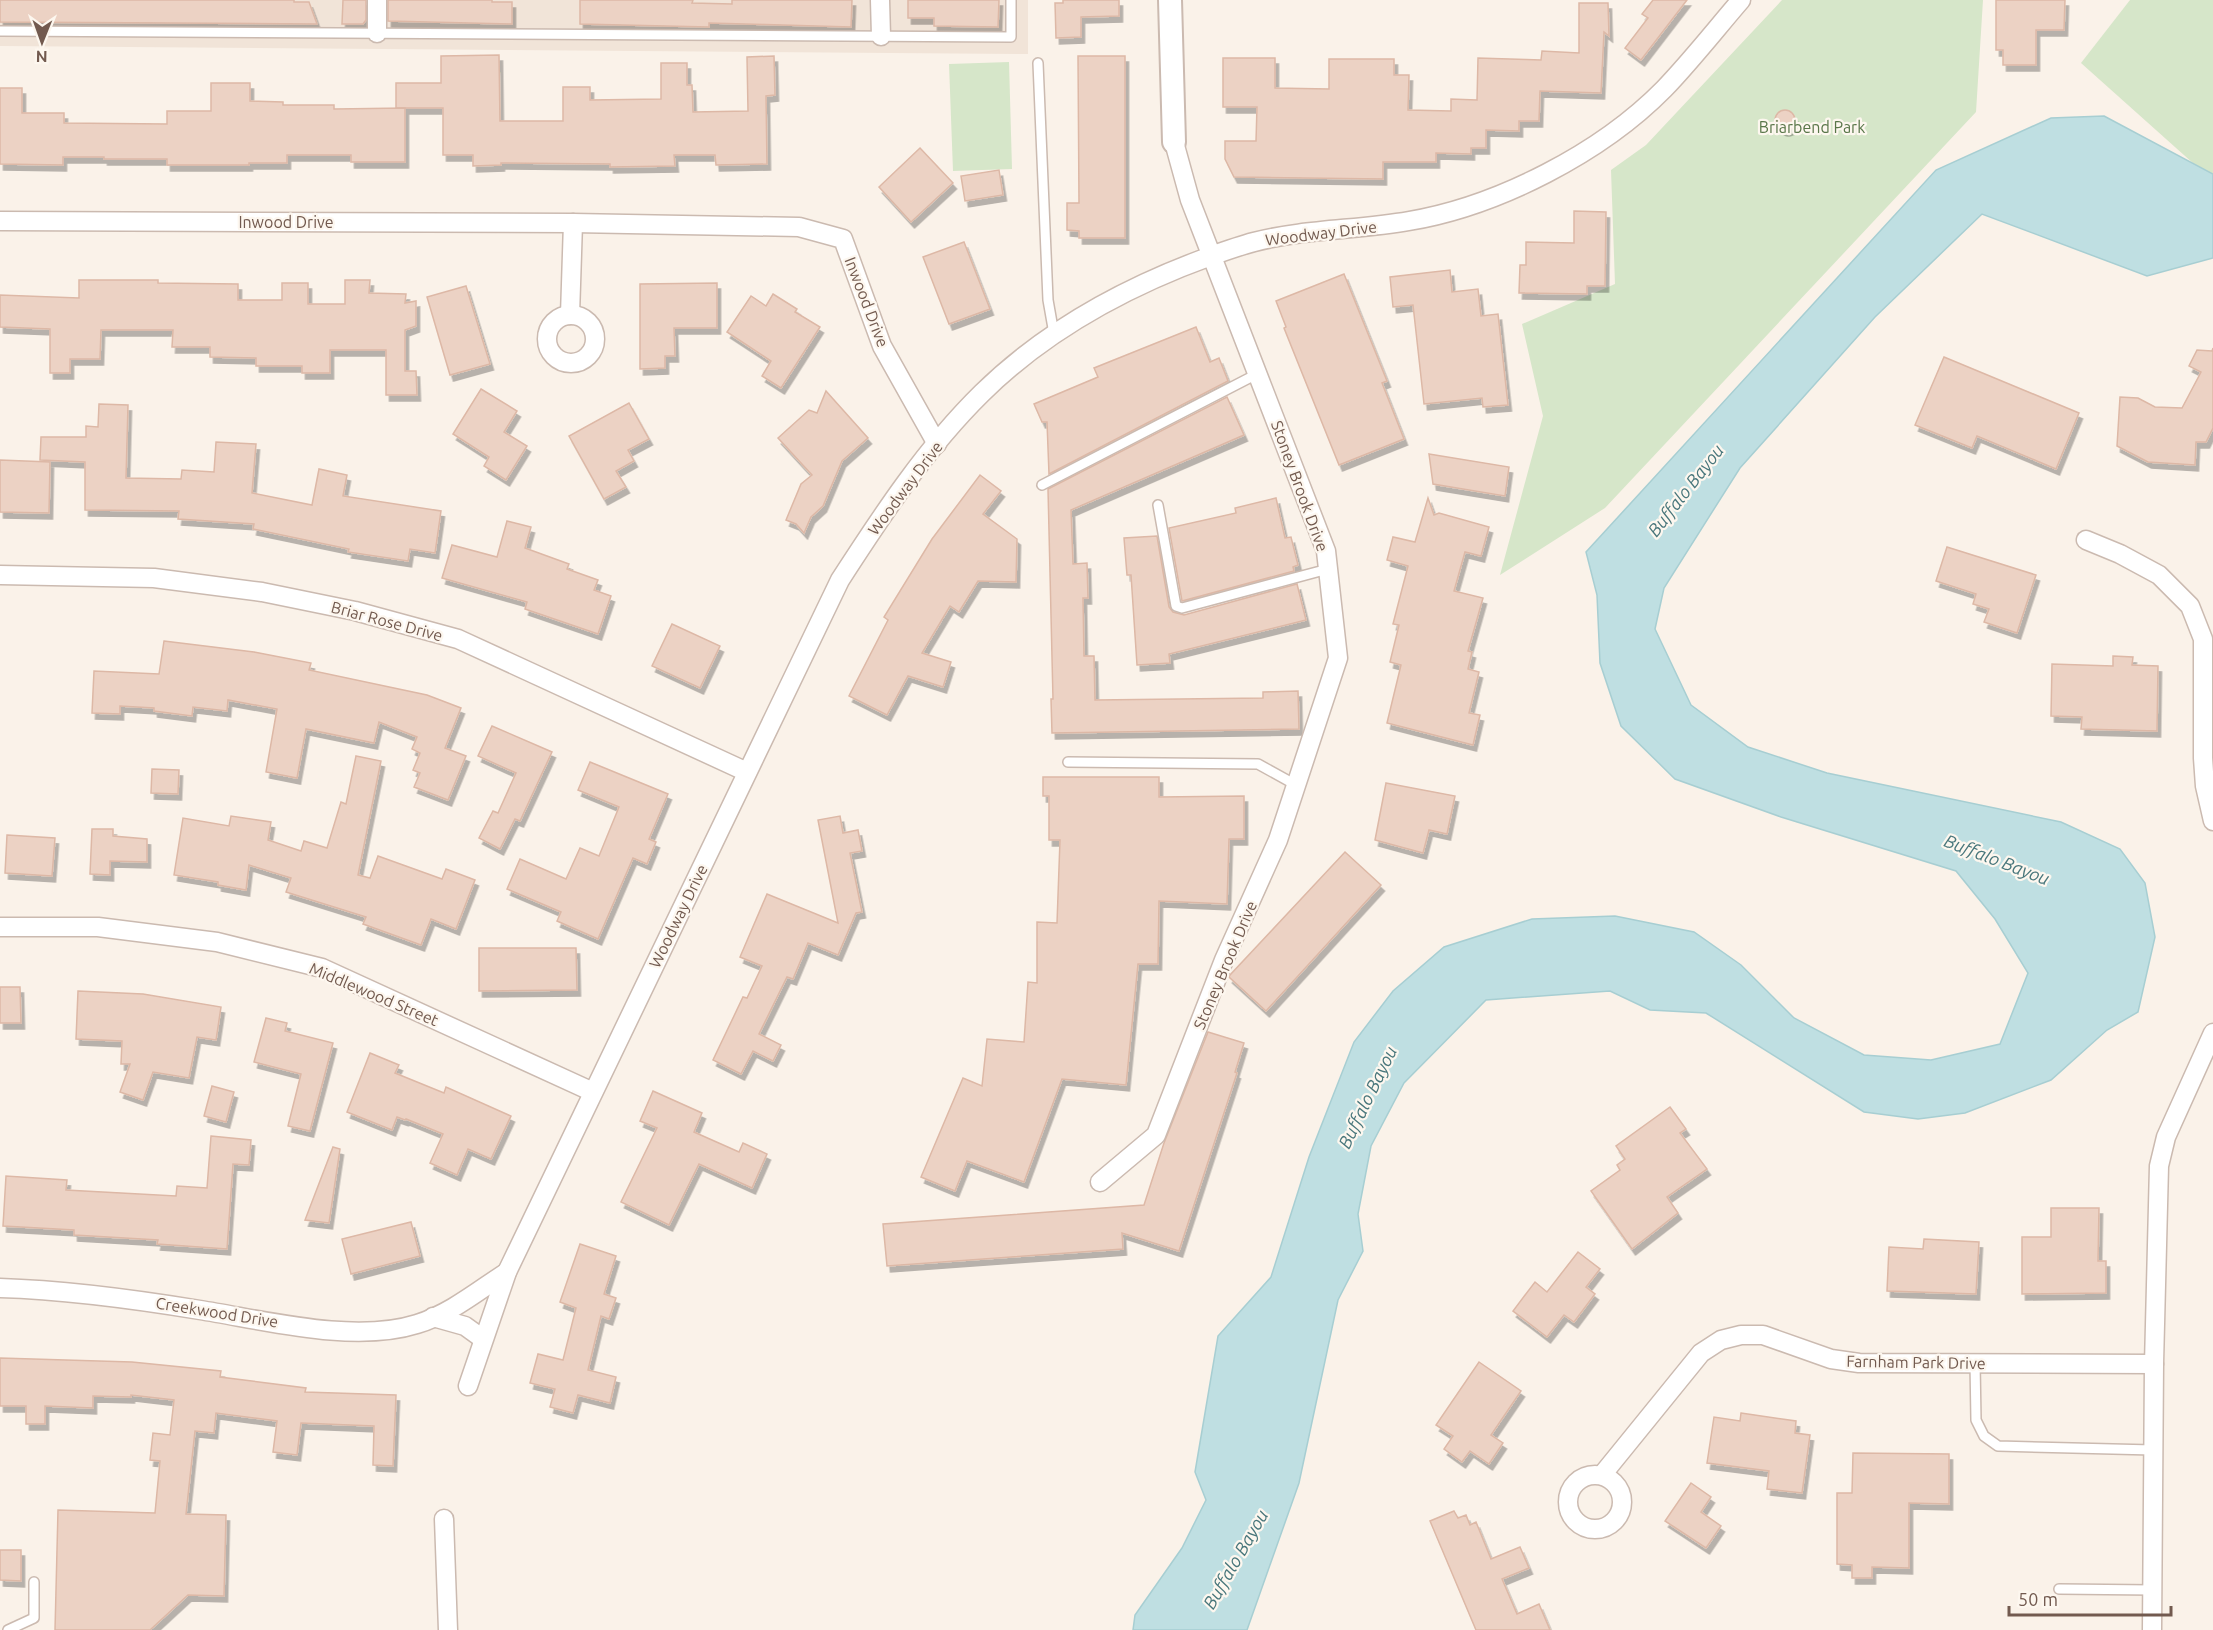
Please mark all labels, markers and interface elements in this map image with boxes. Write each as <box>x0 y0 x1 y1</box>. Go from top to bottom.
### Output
north arrow <box>12 12 72 72</box>
text: N <box>36 48 48 66</box>
park label: Briarbend Park <box>1759 118 1865 136</box>
street label: Inwood Drive <box>238 213 334 231</box>
street label: Woodway Drive <box>1264 217 1378 249</box>
street label: Inwood Drive <box>842 254 892 350</box>
street label: Stoney Brook Drive <box>1268 418 1332 554</box>
street label: Woodway Drive <box>864 438 946 538</box>
water label: Buffalo Bayou <box>1643 440 1728 540</box>
street label: Briar Rose Drive <box>329 597 445 645</box>
water label: Buffalo Bayou <box>1941 830 2053 889</box>
street label: Woodway Drive <box>645 862 711 970</box>
street label: Stoney Brook Drive <box>1190 898 1260 1032</box>
street label: Middlewood Street <box>307 959 442 1030</box>
water label: Buffalo Bayou <box>1334 1043 1401 1152</box>
street label: Creekwood Drive <box>155 1293 279 1331</box>
street label: Farnham Park Drive <box>1846 1352 1986 1372</box>
water label: Buffalo Bayou <box>1199 1506 1272 1613</box>
scale bar <box>2009 1579 2171 1617</box>
text: 50 m <box>2018 1589 2058 1609</box>

